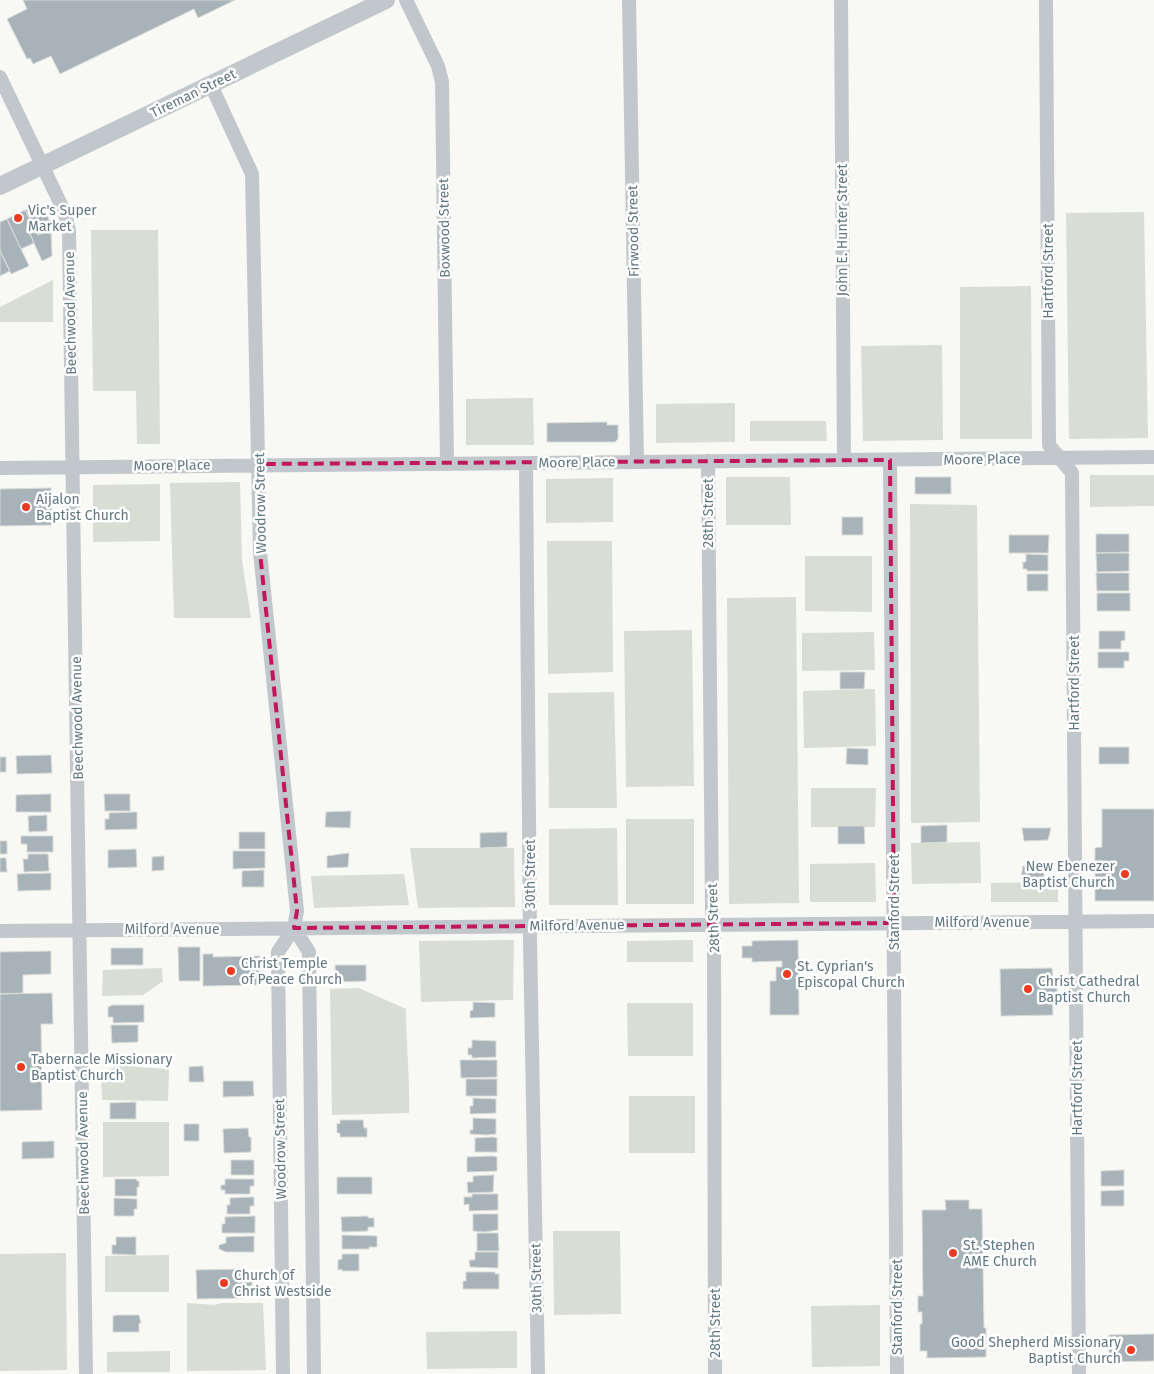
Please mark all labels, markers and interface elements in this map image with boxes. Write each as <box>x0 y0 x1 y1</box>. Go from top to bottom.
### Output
street label: Tireman Street <box>148 65 240 122</box>
street label: John E. Hunter Street <box>834 163 851 296</box>
street label: Boxwood Street <box>435 177 454 278</box>
street label: Firwood Street <box>624 184 643 277</box>
place label: Vic's Super Market <box>28 202 97 235</box>
marker: Vic's Super Market <box>12 212 24 224</box>
street label: Hartford Street <box>1040 222 1057 319</box>
street label: Beechwood Avenue <box>61 251 80 375</box>
street label: Moore Place <box>943 450 1021 469</box>
street label: Woodrow Street <box>251 451 270 554</box>
street label: Moore Place <box>538 453 616 472</box>
street label: Moore Place <box>133 456 211 475</box>
street label: 28th Street <box>700 477 717 548</box>
place label: Aijalon Baptist Church <box>36 491 129 524</box>
marker: Aijalon Baptist Church <box>20 501 32 513</box>
street label: Hartford Street <box>1066 634 1083 731</box>
street label: Beechwood Avenue <box>68 656 87 780</box>
street label: 30th Street <box>522 838 539 909</box>
street label: Stanford Street <box>886 853 903 950</box>
place label: New Ebenezer Baptist Church <box>1022 858 1116 891</box>
marker: New Ebenezer Baptist Church <box>1119 868 1131 880</box>
street label: 28th Street <box>704 882 723 953</box>
street label: Milford Avenue <box>934 914 1030 931</box>
street label: Milford Avenue <box>529 916 625 935</box>
street label: Milford Avenue <box>124 921 220 938</box>
place label: Christ Temple of Peace Church <box>241 955 342 988</box>
place label: St. Cyprian's Episcopal Church <box>797 958 905 991</box>
marker: Christ Temple of Peace Church <box>225 965 237 977</box>
marker: St. Cyprian's Episcopal Church <box>781 968 793 980</box>
place label: Christ Cathedral Baptist Church <box>1038 973 1140 1006</box>
marker: Christ Cathedral Baptist Church <box>1022 983 1034 995</box>
street label: Hartford Street <box>1069 1039 1086 1136</box>
place label: Tabernacle Missionary Baptist Church <box>31 1051 173 1084</box>
marker: Tabernacle Missionary Baptist Church <box>15 1061 27 1073</box>
street label: Beechwood Avenue <box>74 1091 93 1215</box>
street label: Woodrow Street <box>271 1097 290 1200</box>
place label: St. Stephen AME Church <box>963 1237 1037 1270</box>
street label: 30th Street <box>527 1242 546 1313</box>
marker: St. Stephen AME Church <box>947 1247 959 1259</box>
street label: Stanford Street <box>889 1258 906 1355</box>
place label: Church of Christ Westside <box>234 1267 332 1300</box>
marker: Church of Christ Westside <box>218 1277 230 1289</box>
street label: 28th Street <box>707 1287 724 1358</box>
place label: Good Shepherd Missionary Baptist Church <box>951 1334 1121 1367</box>
marker: Good Shepherd Missionary Baptist Church <box>1125 1344 1137 1356</box>

